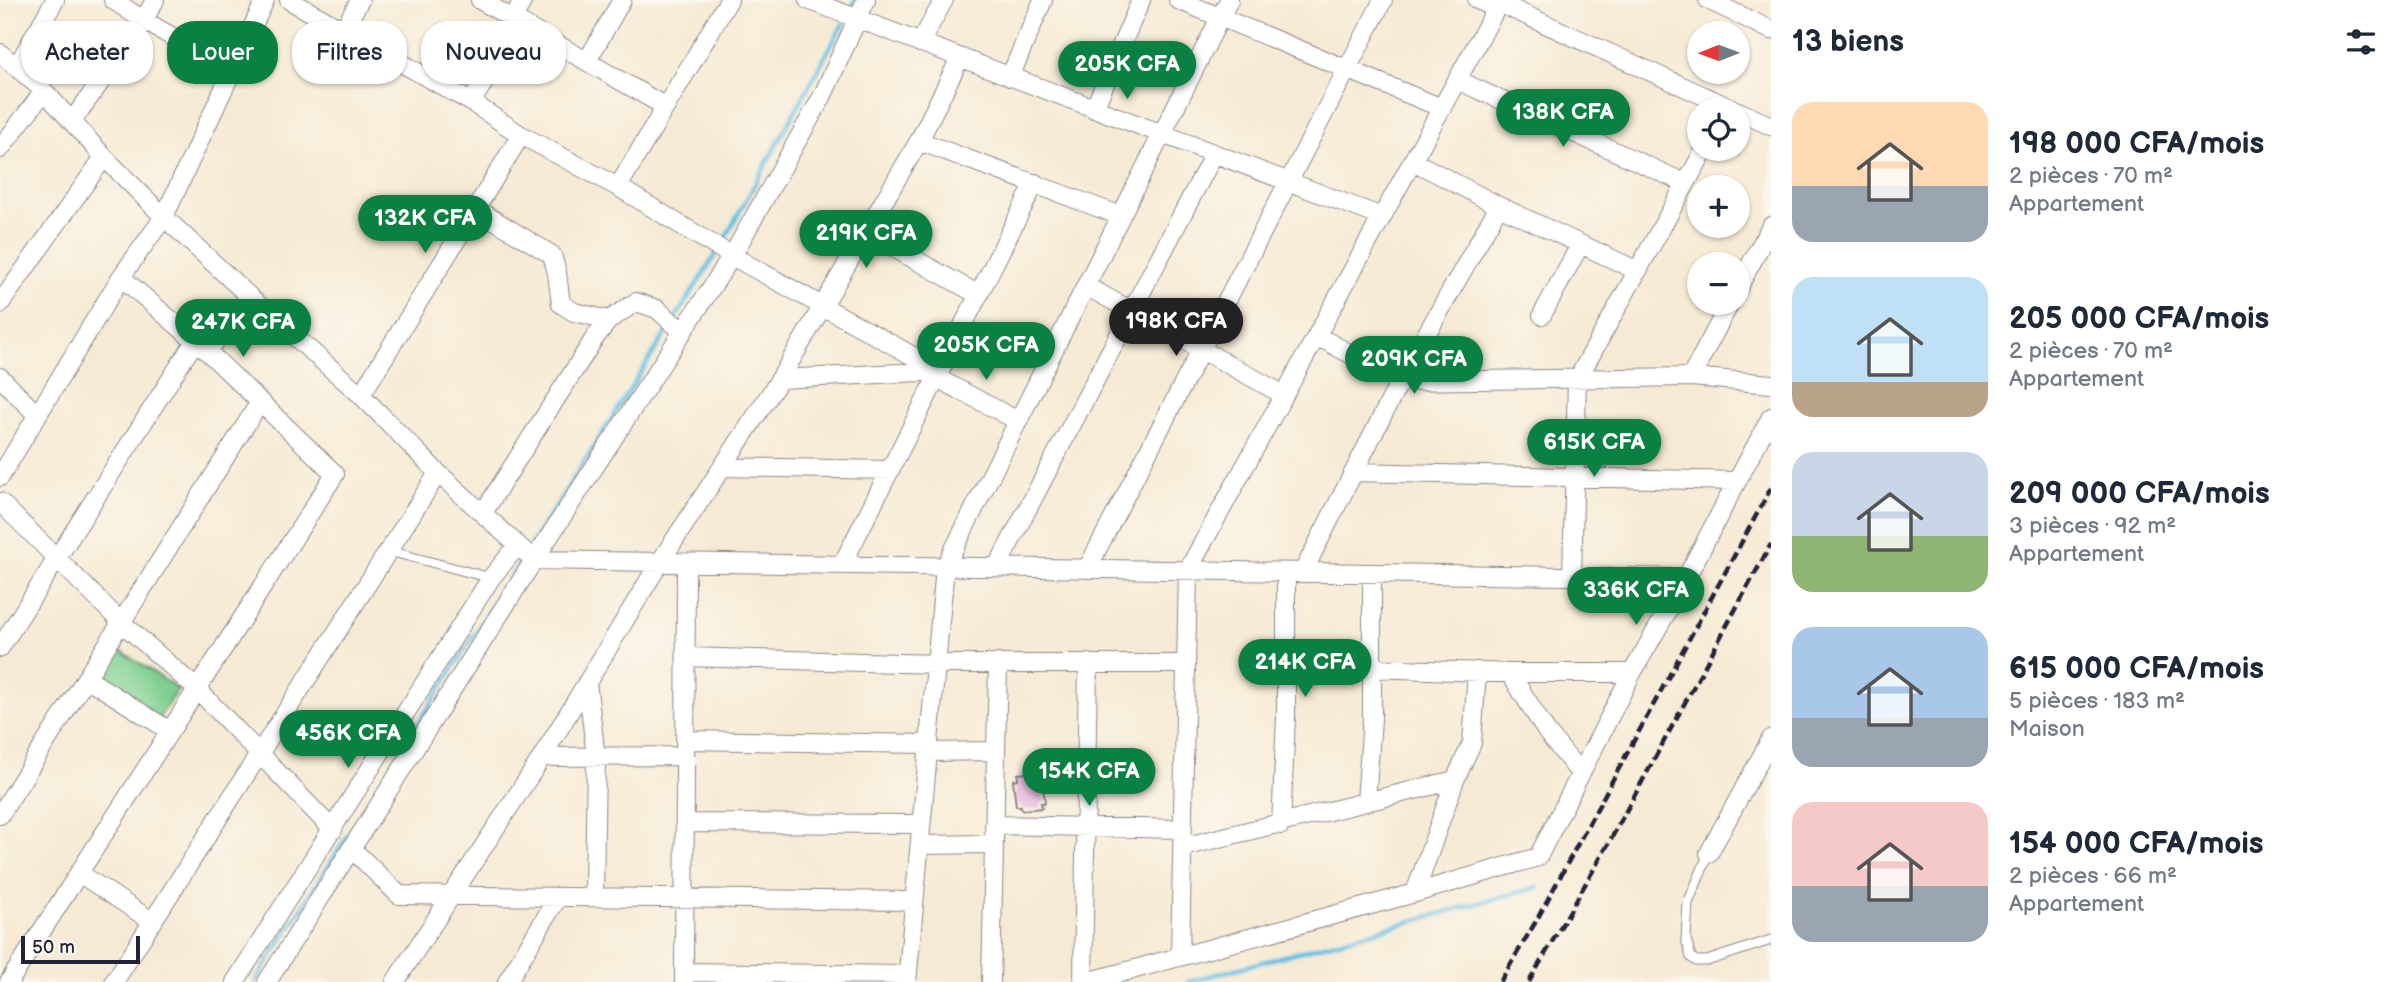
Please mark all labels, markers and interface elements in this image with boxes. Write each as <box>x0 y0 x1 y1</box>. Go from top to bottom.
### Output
chip: Acheter <box>21 21 153 84</box>
chip: Louer <box>167 21 278 84</box>
chip: Filtres <box>292 21 407 84</box>
chip: Nouveau <box>421 21 566 84</box>
north arrow <box>1687 21 1750 84</box>
map controls <box>1687 21 1750 315</box>
icon: filters <box>2342 23 2380 61</box>
text: 13 biens <box>1792 24 1904 60</box>
pin: 205K CFA <box>1055 42 1199 101</box>
text: 205K CFA <box>1074 50 1180 78</box>
pin: 138K CFA <box>1491 90 1635 149</box>
text: 138K CFA <box>1512 98 1614 126</box>
button: locate <box>1687 98 1750 161</box>
text: 198 000 CFA/mois <box>2009 126 2264 162</box>
icon: home <box>1848 130 1932 214</box>
text: 2 pièces · 70 m² <box>2009 162 2173 190</box>
button: + <box>1687 175 1750 238</box>
text: Appartement <box>2009 190 2144 218</box>
pin: 132K CFA <box>353 196 497 255</box>
text: 132K CFA <box>374 204 476 232</box>
pin: 219K CFA <box>794 210 938 270</box>
text: 219K CFA <box>815 219 917 247</box>
button: − <box>1687 252 1750 315</box>
pin: 198K CFA <box>1104 298 1248 358</box>
pin: 247K CFA <box>171 300 315 359</box>
text: 205 000 CFA/mois <box>2009 301 2269 337</box>
icon: home <box>1848 305 1932 389</box>
text: 198K CFA <box>1125 307 1227 335</box>
text: 247K CFA <box>191 308 295 336</box>
pin: 205K CFA <box>914 322 1058 382</box>
text: 205K CFA <box>933 331 1039 359</box>
pin: 209K CFA <box>1342 336 1486 396</box>
text: 2 pièces · 70 m² <box>2009 337 2173 365</box>
text: 209K CFA <box>1361 345 1467 373</box>
text: Appartement <box>2009 365 2144 393</box>
pin: 615K CFA <box>1522 420 1666 479</box>
text: 615K CFA <box>1543 428 1645 456</box>
text: 209 000 CFA/mois <box>2009 476 2270 512</box>
icon: home <box>1848 480 1932 564</box>
text: 3 pièces · 92 m² <box>2009 512 2176 540</box>
text: Appartement <box>2009 540 2144 568</box>
pin: 336K CFA <box>1564 568 1708 627</box>
text: 336K CFA <box>1583 576 1689 604</box>
pin: 214K CFA <box>1233 640 1377 699</box>
text: 214K CFA <box>1254 648 1356 676</box>
text: 615 000 CFA/mois <box>2009 651 2264 687</box>
icon: home <box>1848 655 1932 739</box>
text: 5 pièces · 183 m² <box>2009 687 2185 715</box>
pin: 456K CFA <box>276 710 420 770</box>
text: Maison <box>2009 715 2085 743</box>
text: 456K CFA <box>295 719 401 747</box>
pin: 154K CFA <box>1017 748 1161 808</box>
text: 154K CFA <box>1038 757 1140 785</box>
text: 154 000 CFA/mois <box>2009 826 2264 862</box>
icon: home <box>1848 830 1932 914</box>
text: 2 pièces · 66 m² <box>2009 862 2177 890</box>
text: Appartement <box>2009 890 2144 918</box>
scale bar <box>21 933 140 965</box>
text: 50 m <box>32 936 75 959</box>

